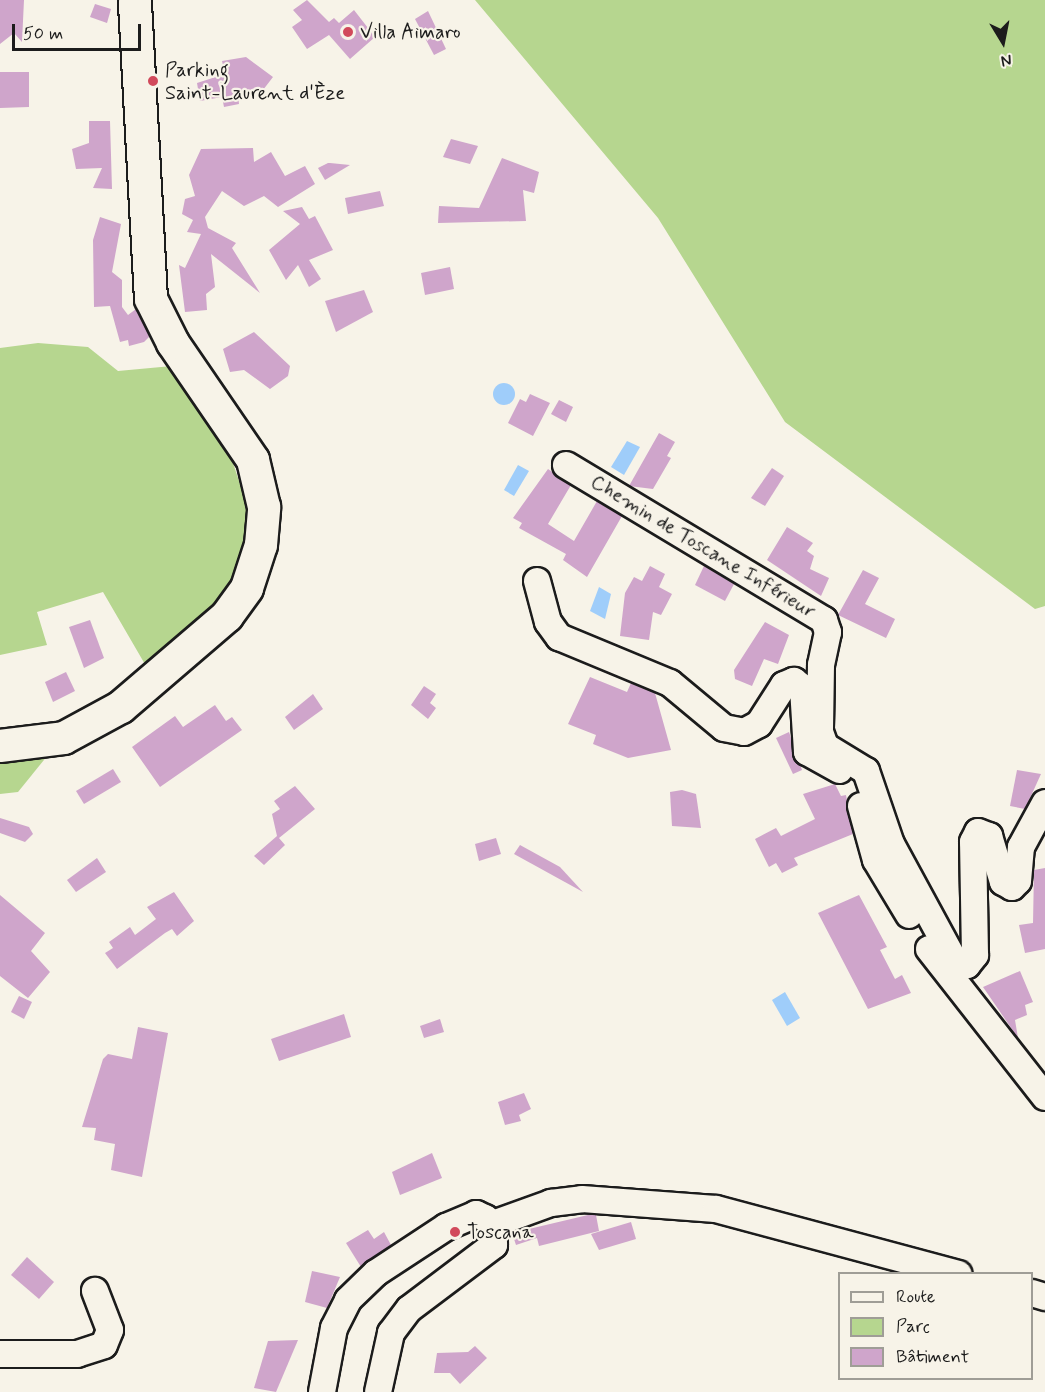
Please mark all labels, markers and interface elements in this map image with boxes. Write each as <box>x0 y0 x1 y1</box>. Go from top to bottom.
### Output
scale bar <box>15 12 144 50</box>
north arrow <box>973 12 1033 72</box>
place label: Villa Aimaro <box>360 20 463 44</box>
text: 50 m <box>23 22 63 46</box>
marker: Villa Aimaro <box>341 25 355 39</box>
text: N <box>999 49 1013 71</box>
place label: Parking Saint-Laurent d'Èze <box>165 58 344 105</box>
marker: Parking Saint-Laurent d'Èze <box>146 74 160 88</box>
street label: Chemin de Toscane Inférieur <box>590 472 816 622</box>
place label: Toscana <box>467 1220 534 1244</box>
marker: Toscana <box>448 1225 462 1239</box>
legend <box>838 1272 1033 1380</box>
text: Route <box>896 1285 935 1309</box>
text: Parc <box>896 1315 930 1339</box>
text: Bâtiment <box>896 1345 969 1369</box>

